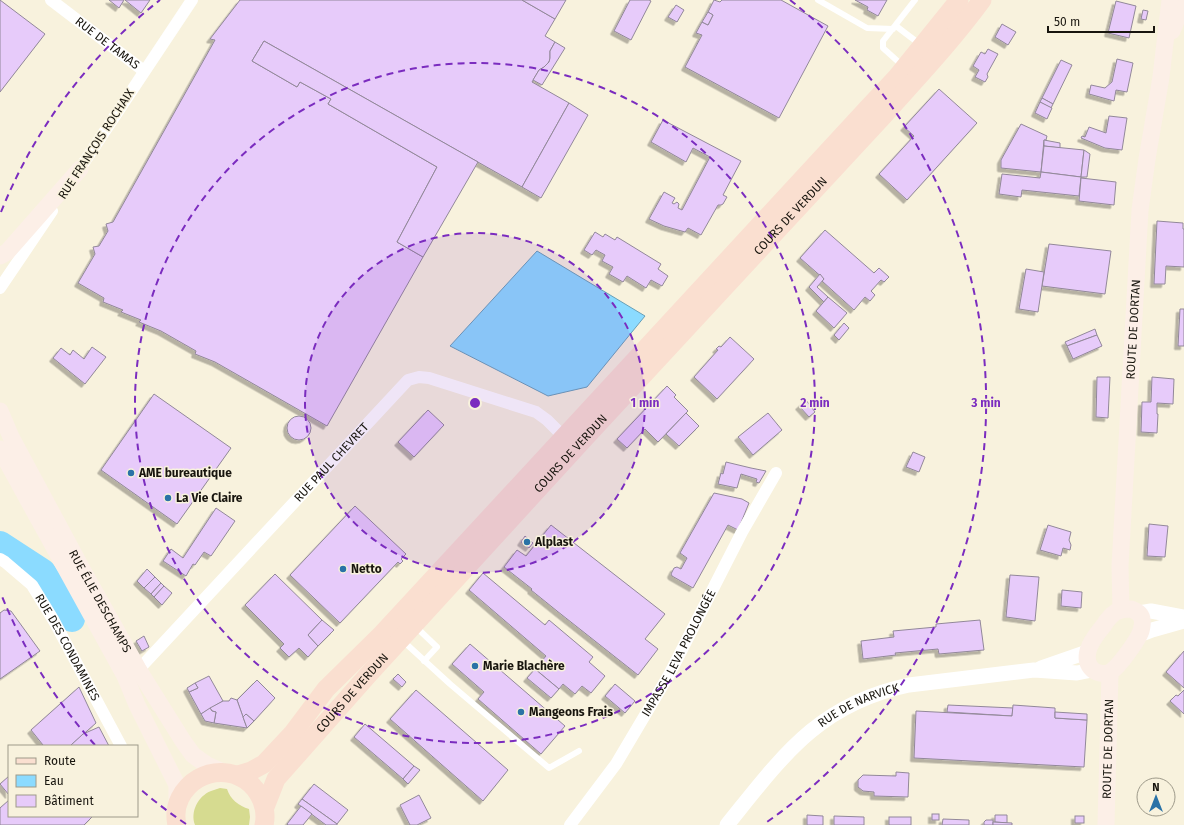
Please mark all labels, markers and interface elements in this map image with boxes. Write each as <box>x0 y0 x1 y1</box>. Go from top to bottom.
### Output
scale bar <box>1048 8 1154 34</box>
street label: RUE DE TAMAS <box>72 14 143 72</box>
text: 50 m <box>1054 15 1080 29</box>
street label: RUE FRANÇOIS ROCHAIX <box>55 86 137 202</box>
street label: COURS DE VERDUN <box>751 174 830 258</box>
street label: ROUTE DE DORTAN <box>1123 279 1143 380</box>
centre of rings <box>468 396 482 410</box>
text: 1 min <box>631 396 659 410</box>
text: 2 min <box>800 396 830 410</box>
text: 3 min <box>970 396 1001 410</box>
street label: COURS DE VERDUN <box>531 412 610 496</box>
street label: RUE PAUL CHEVRET <box>291 419 372 505</box>
place label: AME bureautique <box>138 466 232 480</box>
marker: AME bureautique <box>126 468 136 478</box>
place label: La Vie Claire <box>176 491 243 505</box>
marker: La Vie Claire <box>163 493 173 503</box>
place label: Alplast <box>534 535 574 549</box>
marker: Alplast <box>522 537 532 547</box>
street label: RUE ÉLIE DESCHAMPS <box>66 547 135 655</box>
place label: Netto <box>351 562 382 576</box>
marker: Netto <box>338 564 348 574</box>
street label: IMPASSE LEVA PROLONGÉE <box>639 587 719 719</box>
street label: RUE DES CONDAMINES <box>32 591 103 704</box>
street label: COURS DE VERDUN <box>313 651 391 735</box>
place label: Marie Blachère <box>483 659 565 673</box>
marker: Marie Blachère <box>470 661 480 671</box>
street label: RUE DE NARVICK <box>815 680 901 730</box>
street label: ROUTE DE DORTAN <box>1100 699 1116 799</box>
place label: Mangeons Frais <box>529 705 613 719</box>
marker: Mangeons Frais <box>516 707 526 717</box>
legend <box>8 745 138 817</box>
text: Route <box>44 754 76 768</box>
text: Eau <box>44 774 64 788</box>
north arrow <box>1136 777 1176 817</box>
text: N <box>1152 781 1160 794</box>
text: Bâtiment <box>44 794 94 808</box>

